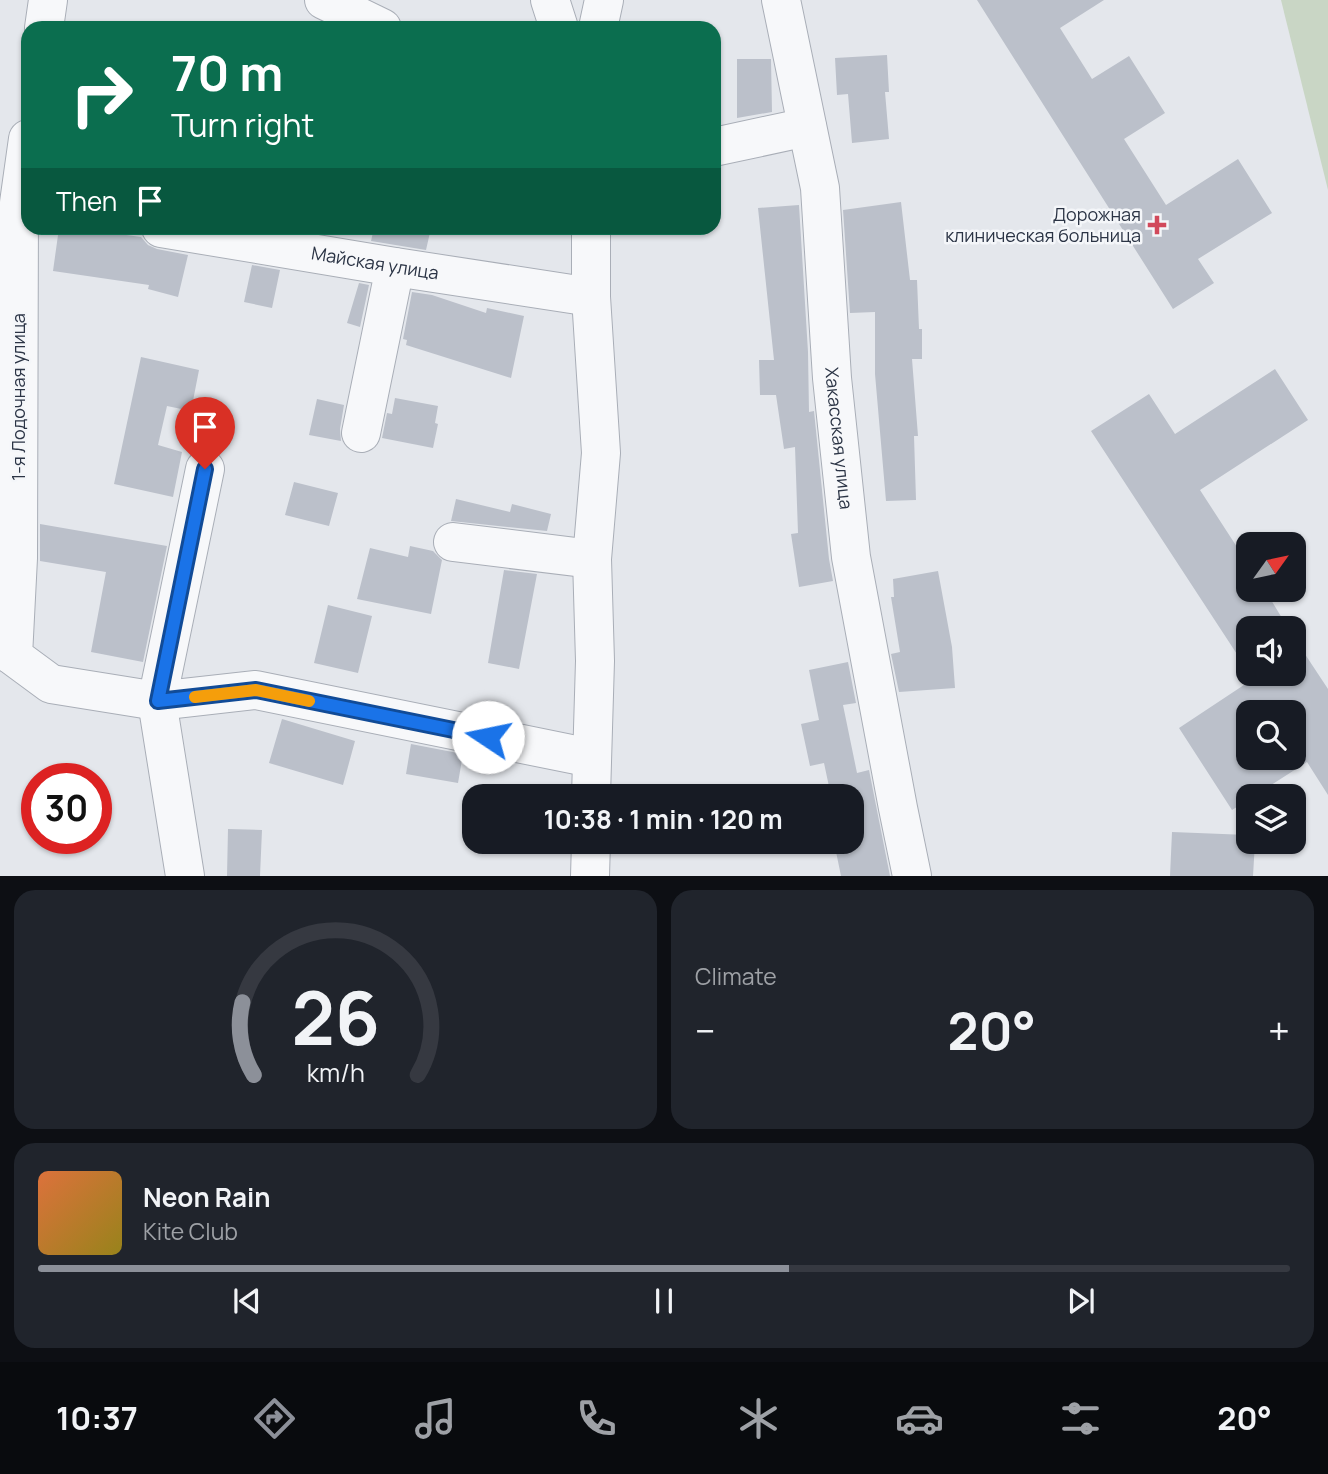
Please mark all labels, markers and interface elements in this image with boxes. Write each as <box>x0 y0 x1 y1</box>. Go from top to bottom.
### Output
text: 70 m <box>171 39 283 106</box>
icon: right <box>56 49 147 140</box>
text: Turn right <box>171 103 314 147</box>
icon: arrive <box>131 182 169 220</box>
text: Then <box>56 183 117 219</box>
place label: Дорожная клиническая больница <box>945 202 1141 247</box>
marker: Дорожная клиническая больница <box>1147 215 1167 235</box>
street label: Майская улица <box>310 240 441 285</box>
street label: 1-я Лодочная улица <box>6 313 30 481</box>
street label: Хакасская улица <box>820 366 859 510</box>
pin <box>175 397 235 469</box>
icon: arrive <box>186 408 224 446</box>
north arrow <box>1236 532 1306 602</box>
map controls <box>1236 532 1306 854</box>
button: sound <box>1236 616 1306 686</box>
position arrow <box>451 700 525 774</box>
button: search <box>1236 700 1306 770</box>
speed limit sign: 30 <box>21 763 112 854</box>
button: layers <box>1236 784 1306 854</box>
text: 10:38 · 1 min · 120 m <box>543 801 783 837</box>
text: Climate <box>695 960 777 992</box>
text: 26 <box>291 968 380 1068</box>
text: 20° <box>948 995 1036 1066</box>
text: − <box>695 1004 716 1056</box>
text: + <box>1268 1004 1290 1056</box>
text: km/h <box>306 1055 365 1090</box>
text: Neon Rain <box>143 1179 271 1215</box>
text: Kite Club <box>143 1215 238 1247</box>
icon: previous <box>228 1282 266 1320</box>
icon: pause <box>645 1282 683 1320</box>
icon: next <box>1062 1282 1100 1320</box>
icon: directions <box>250 1394 299 1443</box>
icon: music <box>411 1394 460 1443</box>
icon: phone <box>572 1394 621 1443</box>
icon: climate <box>734 1394 783 1443</box>
icon: car <box>895 1394 944 1443</box>
icon: filters <box>1056 1394 1105 1443</box>
text: 10:37 <box>56 1396 138 1440</box>
text: 20° <box>1217 1396 1272 1440</box>

